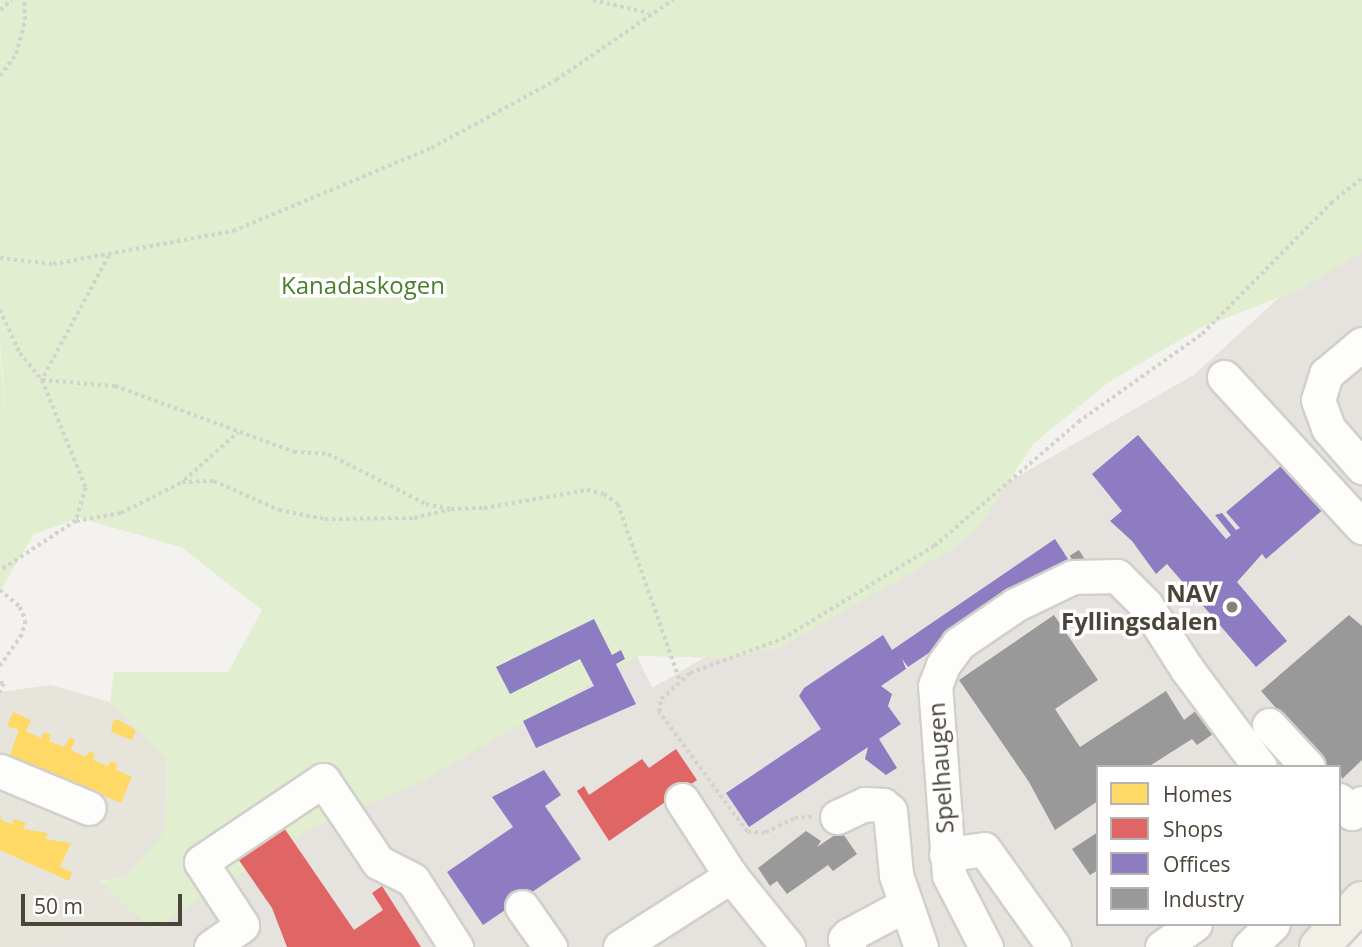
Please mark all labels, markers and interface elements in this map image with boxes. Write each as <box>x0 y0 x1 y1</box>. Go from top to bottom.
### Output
park label: Kanadaskogen <box>281 271 445 299</box>
place label: NAV Fyllingsdalen <box>1061 579 1218 635</box>
marker: NAV Fyllingsdalen <box>1224 599 1240 615</box>
street label: Spelhaugen <box>921 701 959 835</box>
legend <box>1096 765 1341 926</box>
text: Homes <box>1163 780 1232 808</box>
text: Shops <box>1163 815 1223 843</box>
text: Offices <box>1163 850 1231 878</box>
scale bar <box>24 880 186 924</box>
text: Industry <box>1163 885 1244 913</box>
text: 50 m <box>34 892 83 920</box>

